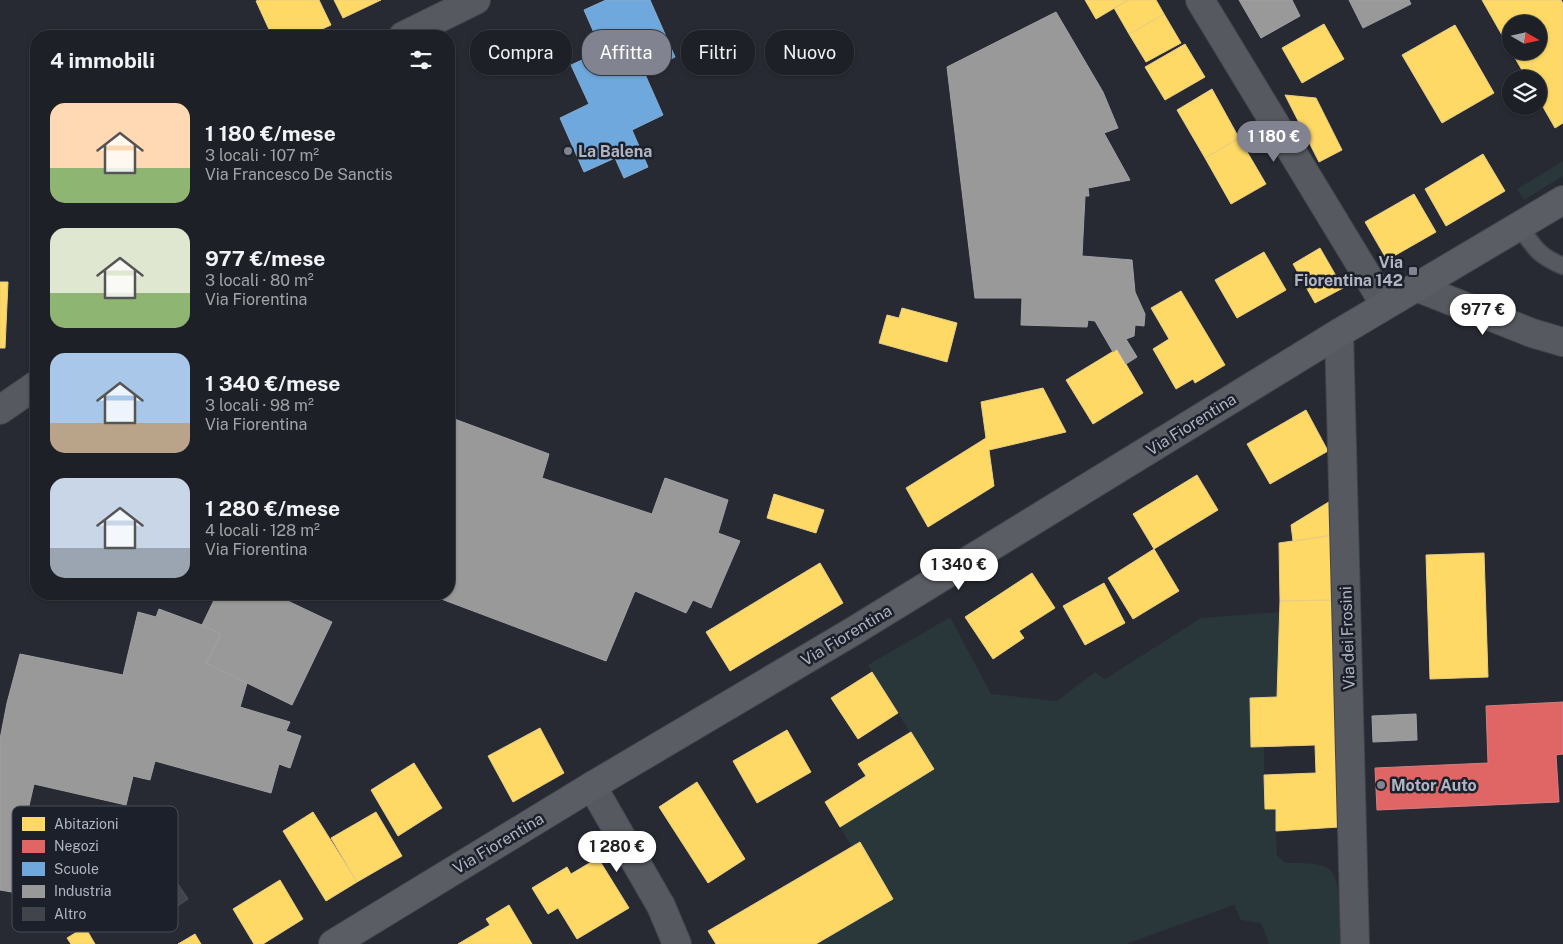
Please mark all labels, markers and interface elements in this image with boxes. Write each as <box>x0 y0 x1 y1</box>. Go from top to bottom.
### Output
north arrow <box>1502 15 1548 60</box>
map controls <box>1502 15 1547 115</box>
chip: Compra <box>470 30 572 75</box>
chip: Affitta <box>582 30 671 75</box>
chip: Filtri <box>681 30 755 75</box>
chip: Nuovo <box>765 30 854 75</box>
icon: filters <box>407 46 435 74</box>
text: 4 immobili <box>50 48 155 73</box>
button: layers <box>1502 70 1547 115</box>
pin: 1 180 € <box>1228 120 1320 163</box>
text: 1 180 €/mese <box>205 121 336 146</box>
icon: home <box>90 123 150 183</box>
text: 1 180 € <box>1248 127 1300 146</box>
place label: La Balena <box>578 142 652 161</box>
marker: La Balena <box>562 145 574 157</box>
text: 3 locali · 107 m² <box>205 146 319 165</box>
text: Via Francesco De Sanctis <box>205 165 393 184</box>
text: 977 €/mese <box>205 246 325 271</box>
icon: home <box>90 248 150 308</box>
place label: Via Fiorentina 142 <box>1294 253 1403 290</box>
marker: Via Fiorentina 142 <box>1407 265 1419 277</box>
text: 3 locali · 80 m² <box>205 271 314 290</box>
text: Via Fiorentina <box>205 290 307 309</box>
pin: 977 € <box>1448 294 1518 336</box>
text: 977 € <box>1461 300 1505 319</box>
text: 1 340 €/mese <box>205 371 340 396</box>
icon: home <box>90 373 150 433</box>
street label: Via Fiorentina <box>1143 389 1240 460</box>
text: 3 locali · 98 m² <box>205 396 314 415</box>
text: Via Fiorentina <box>205 415 307 434</box>
text: 1 280 €/mese <box>205 496 340 521</box>
icon: home <box>90 498 150 558</box>
text: 4 locali · 128 m² <box>205 521 320 540</box>
text: Via Fiorentina <box>205 540 307 559</box>
pin: 1 340 € <box>913 548 1005 591</box>
text: 1 340 € <box>931 555 987 574</box>
street label: Via dei Frosini <box>1336 586 1359 690</box>
street label: Via Fiorentina <box>797 601 895 670</box>
place label: Motor Auto <box>1391 776 1477 795</box>
marker: Motor Auto <box>1375 779 1387 791</box>
legend <box>12 806 178 932</box>
street label: Via Fiorentina <box>449 809 547 878</box>
text: Abitazioni <box>54 816 119 832</box>
pin: 1 280 € <box>571 830 663 873</box>
text: 1 280 € <box>589 837 645 856</box>
text: Negozi <box>54 838 99 854</box>
text: Scuole <box>54 861 99 877</box>
text: Industria <box>54 883 112 899</box>
text: Altro <box>54 906 86 922</box>

